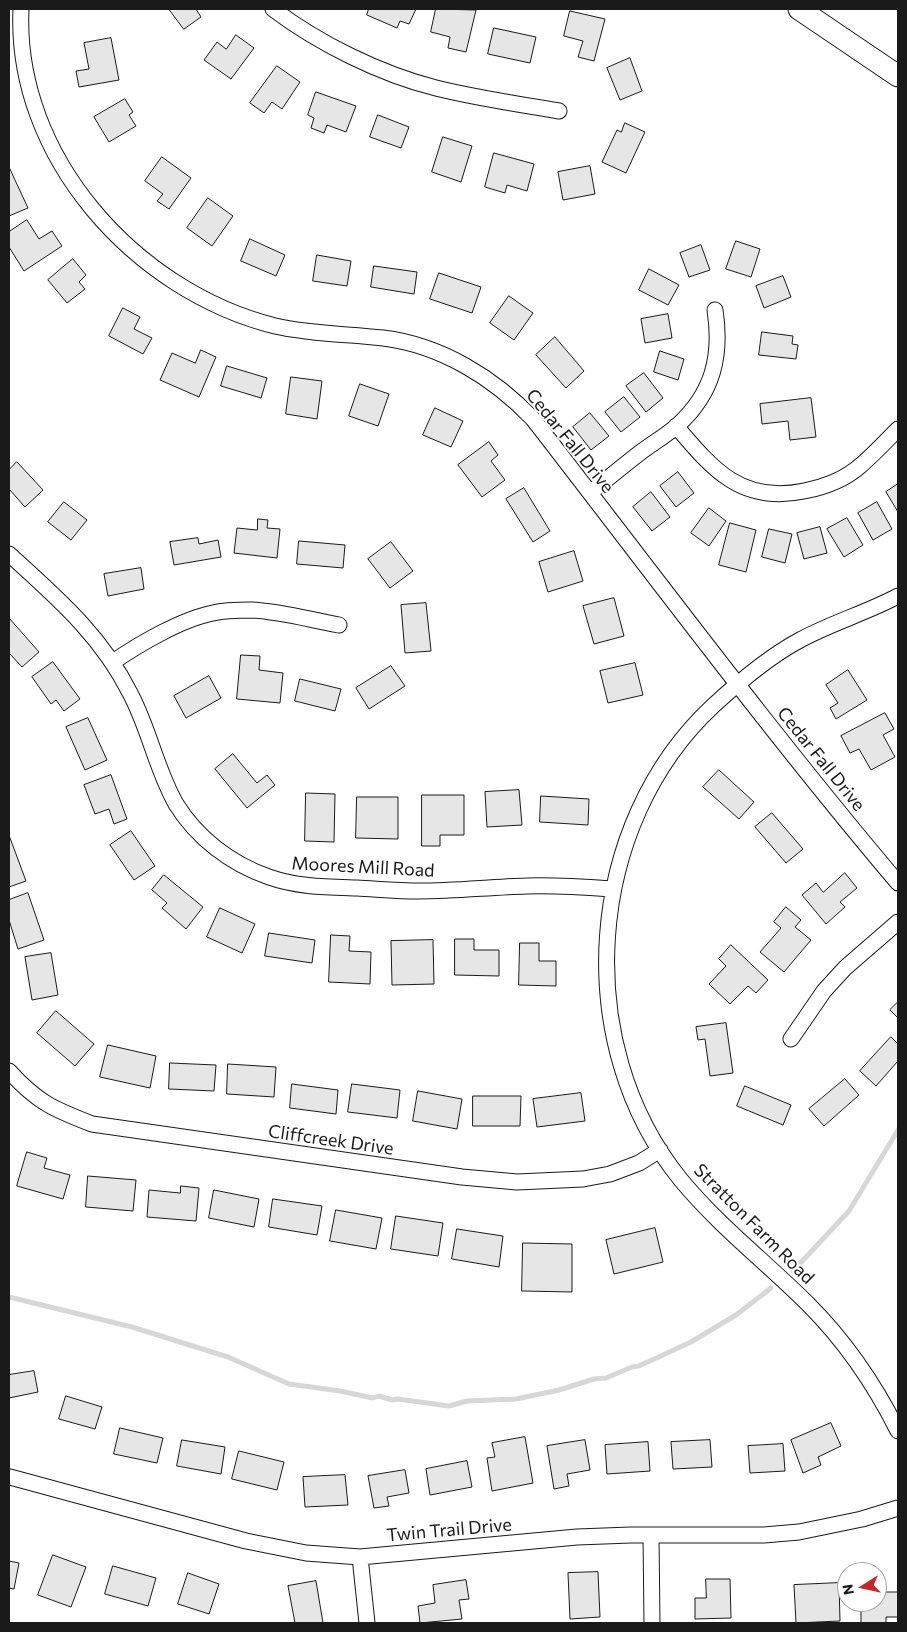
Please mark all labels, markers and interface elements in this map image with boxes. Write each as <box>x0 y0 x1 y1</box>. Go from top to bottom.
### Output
street label: Cedar Fall Drive <box>521 385 619 497</box>
street label: Cedar Fall Drive <box>772 703 870 815</box>
street label: Moores Mill Road <box>291 852 435 882</box>
street label: Cliffcreek Drive <box>267 1121 395 1159</box>
street label: Stratton Farm Road <box>689 1159 819 1289</box>
street label: Twin Trail Drive <box>385 1514 513 1546</box>
north arrow <box>837 1562 887 1612</box>
text: N <box>838 1583 857 1596</box>

